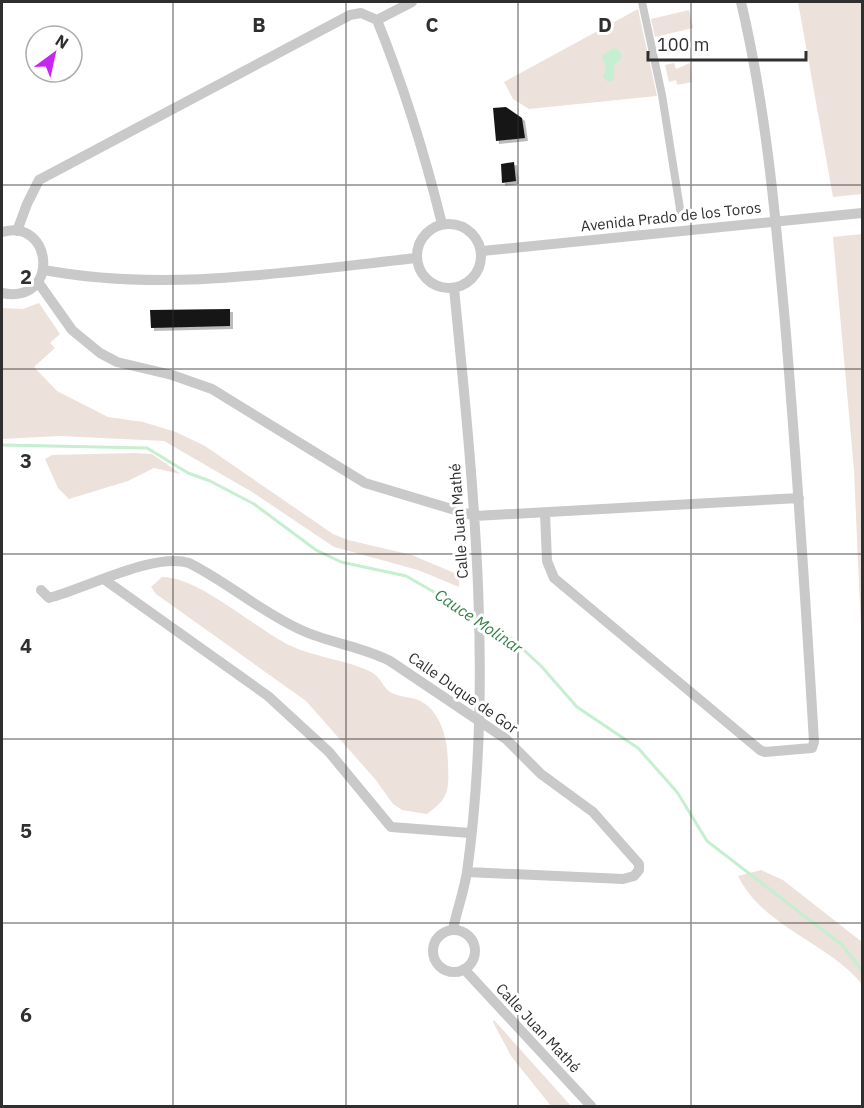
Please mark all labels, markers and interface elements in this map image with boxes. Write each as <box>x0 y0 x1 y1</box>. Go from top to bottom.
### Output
text: B <box>252 11 266 38</box>
text: C <box>425 11 439 38</box>
text: D <box>598 11 612 38</box>
north arrow <box>24 24 84 84</box>
scale bar <box>648 24 806 62</box>
text: N <box>52 30 72 53</box>
text: 100 m <box>657 33 709 56</box>
street label: Avenida Prado de los Toros <box>580 198 762 235</box>
text: 2 <box>20 263 32 290</box>
text: 3 <box>20 447 32 474</box>
street label: Calle Juan Mathé <box>445 463 472 579</box>
water label: Cauce Molinar <box>431 584 528 658</box>
text: 4 <box>20 632 32 659</box>
street label: Calle Duque de Gor <box>405 648 522 738</box>
text: 5 <box>20 817 32 844</box>
street label: Calle Juan Mathé <box>492 979 585 1076</box>
text: 6 <box>20 1001 32 1028</box>

